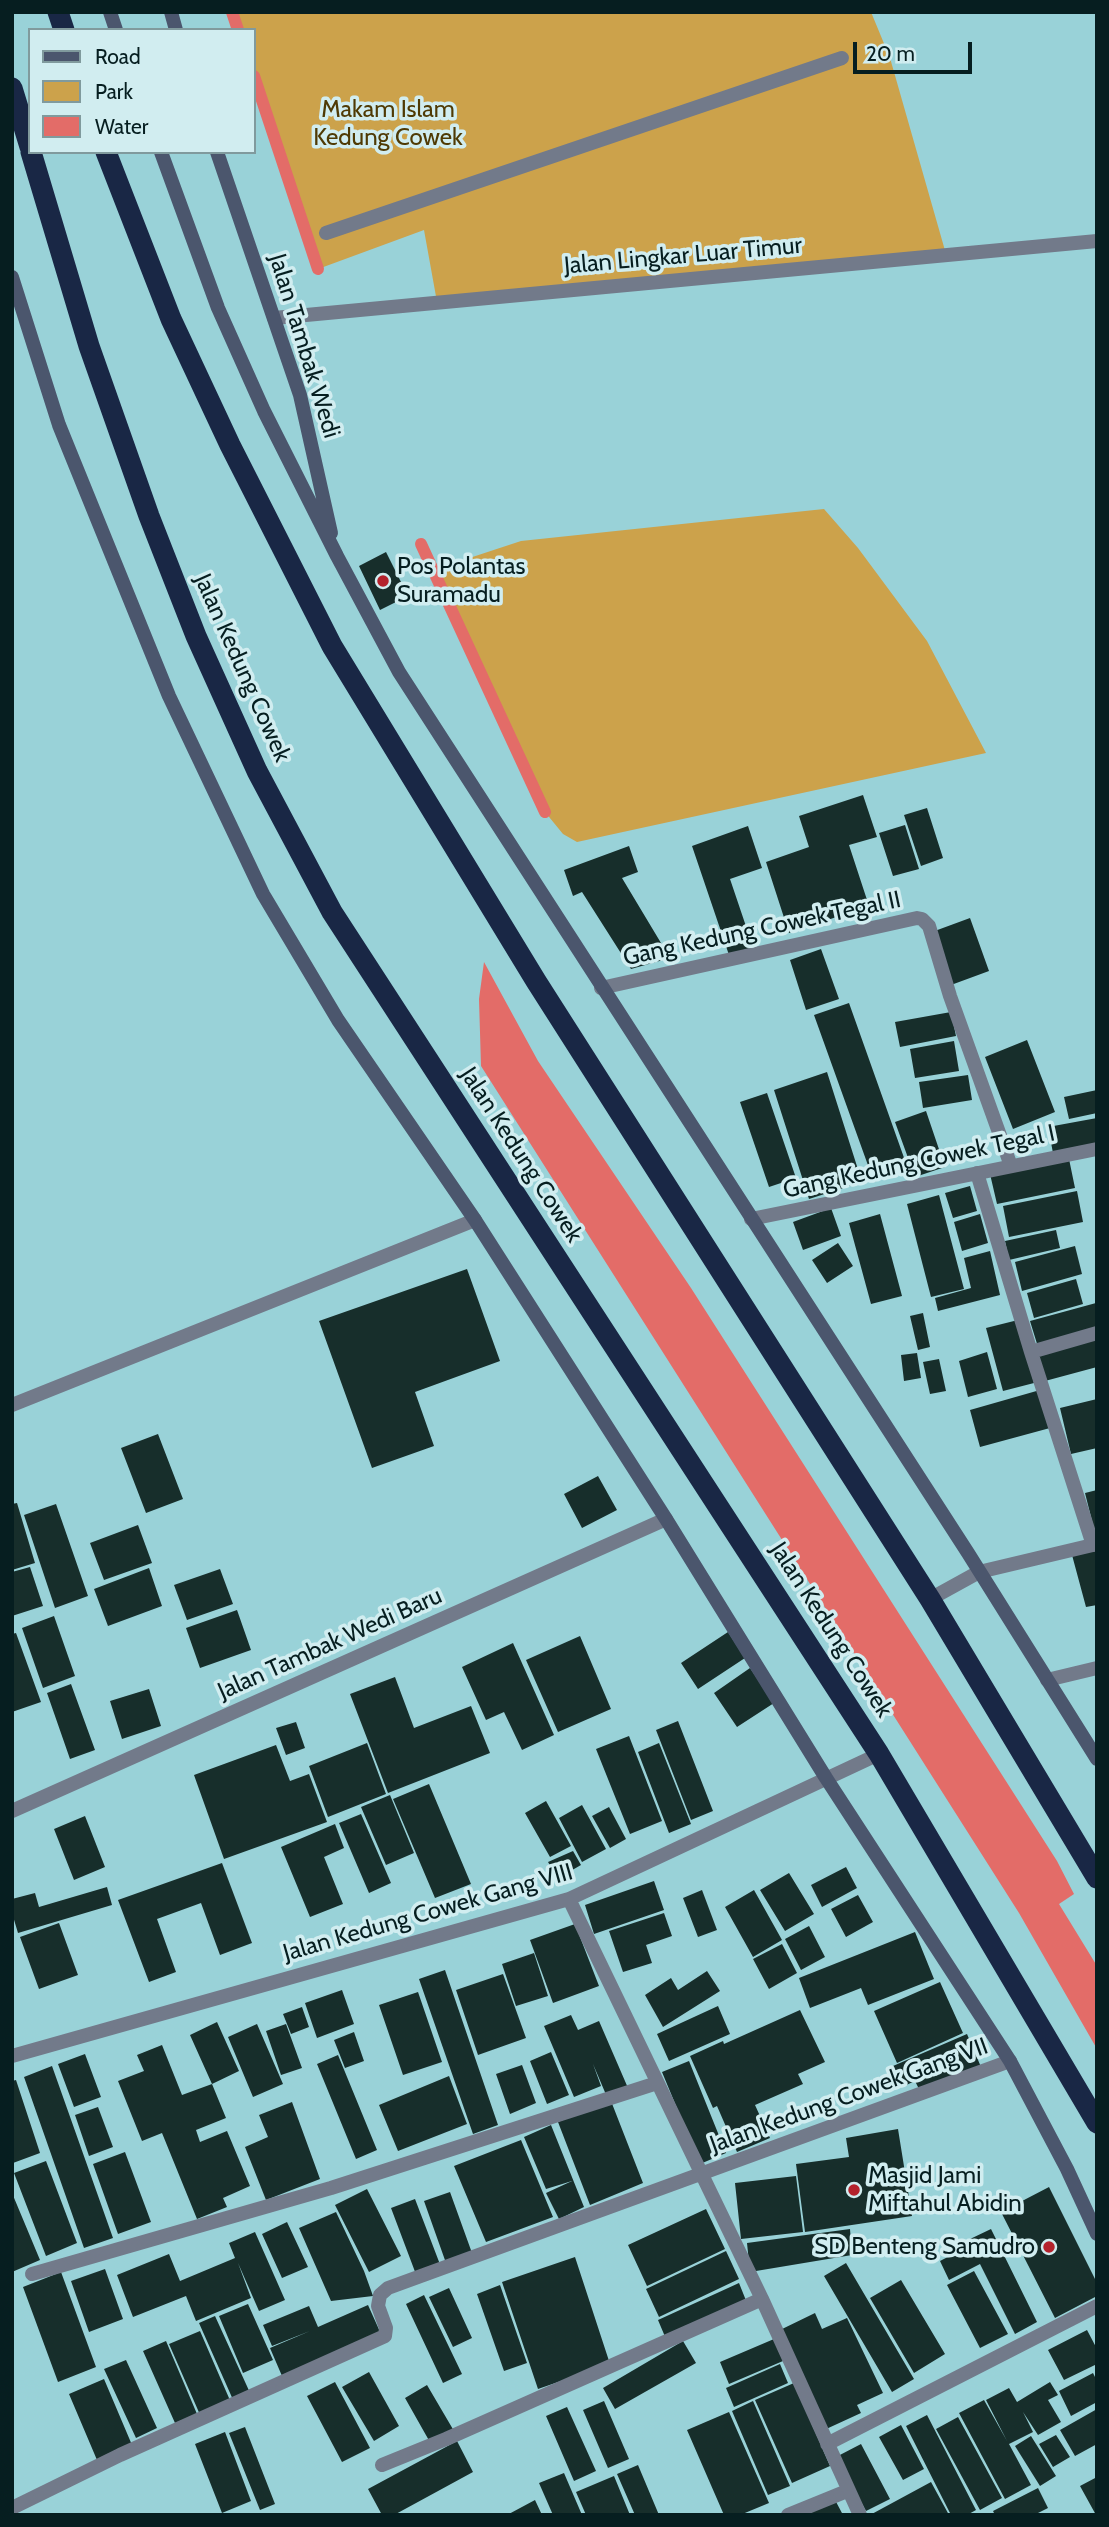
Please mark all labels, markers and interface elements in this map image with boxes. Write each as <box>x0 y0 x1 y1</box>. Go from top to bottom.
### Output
legend <box>28 28 256 154</box>
scale bar <box>857 28 976 72</box>
text: 20 m <box>866 41 915 66</box>
text: Road <box>95 44 141 69</box>
text: Park <box>95 79 133 104</box>
park label: Makam Islam Kedung Cowek <box>313 96 463 152</box>
text: Water <box>95 114 148 139</box>
street label: Jalan Lingkar Luar Timur <box>563 231 803 281</box>
street label: Jalan Tambak Wedi <box>262 251 346 441</box>
place label: Pos Polantas Suramadu <box>397 553 526 609</box>
street label: Jalan Kedung Cowek <box>188 569 296 767</box>
marker: Pos Polantas Suramadu <box>375 573 391 589</box>
street label: Gang Kedung Cowek Tegal II <box>620 885 904 973</box>
street label: Jalan Kedung Cowek <box>454 1062 588 1248</box>
street label: Gang Kedung Cowek Tegal I <box>780 1119 1058 1205</box>
street label: Jalan Kedung Cowek <box>764 1537 898 1723</box>
street label: Jalan Tambak Wedi Baru <box>214 1582 446 1706</box>
street label: Jalan Kedung Cowek Gang VIII <box>280 1858 576 1968</box>
street label: Jalan Kedung Cowek Gang VII <box>706 2032 992 2160</box>
place label: Masjid Jami Miftahul Abidin <box>868 2162 1022 2218</box>
marker: Masjid Jami Miftahul Abidin <box>846 2182 862 2198</box>
place label: SD Benteng Samudro <box>814 2233 1035 2261</box>
marker: SD Benteng Samudro <box>1041 2239 1057 2255</box>

